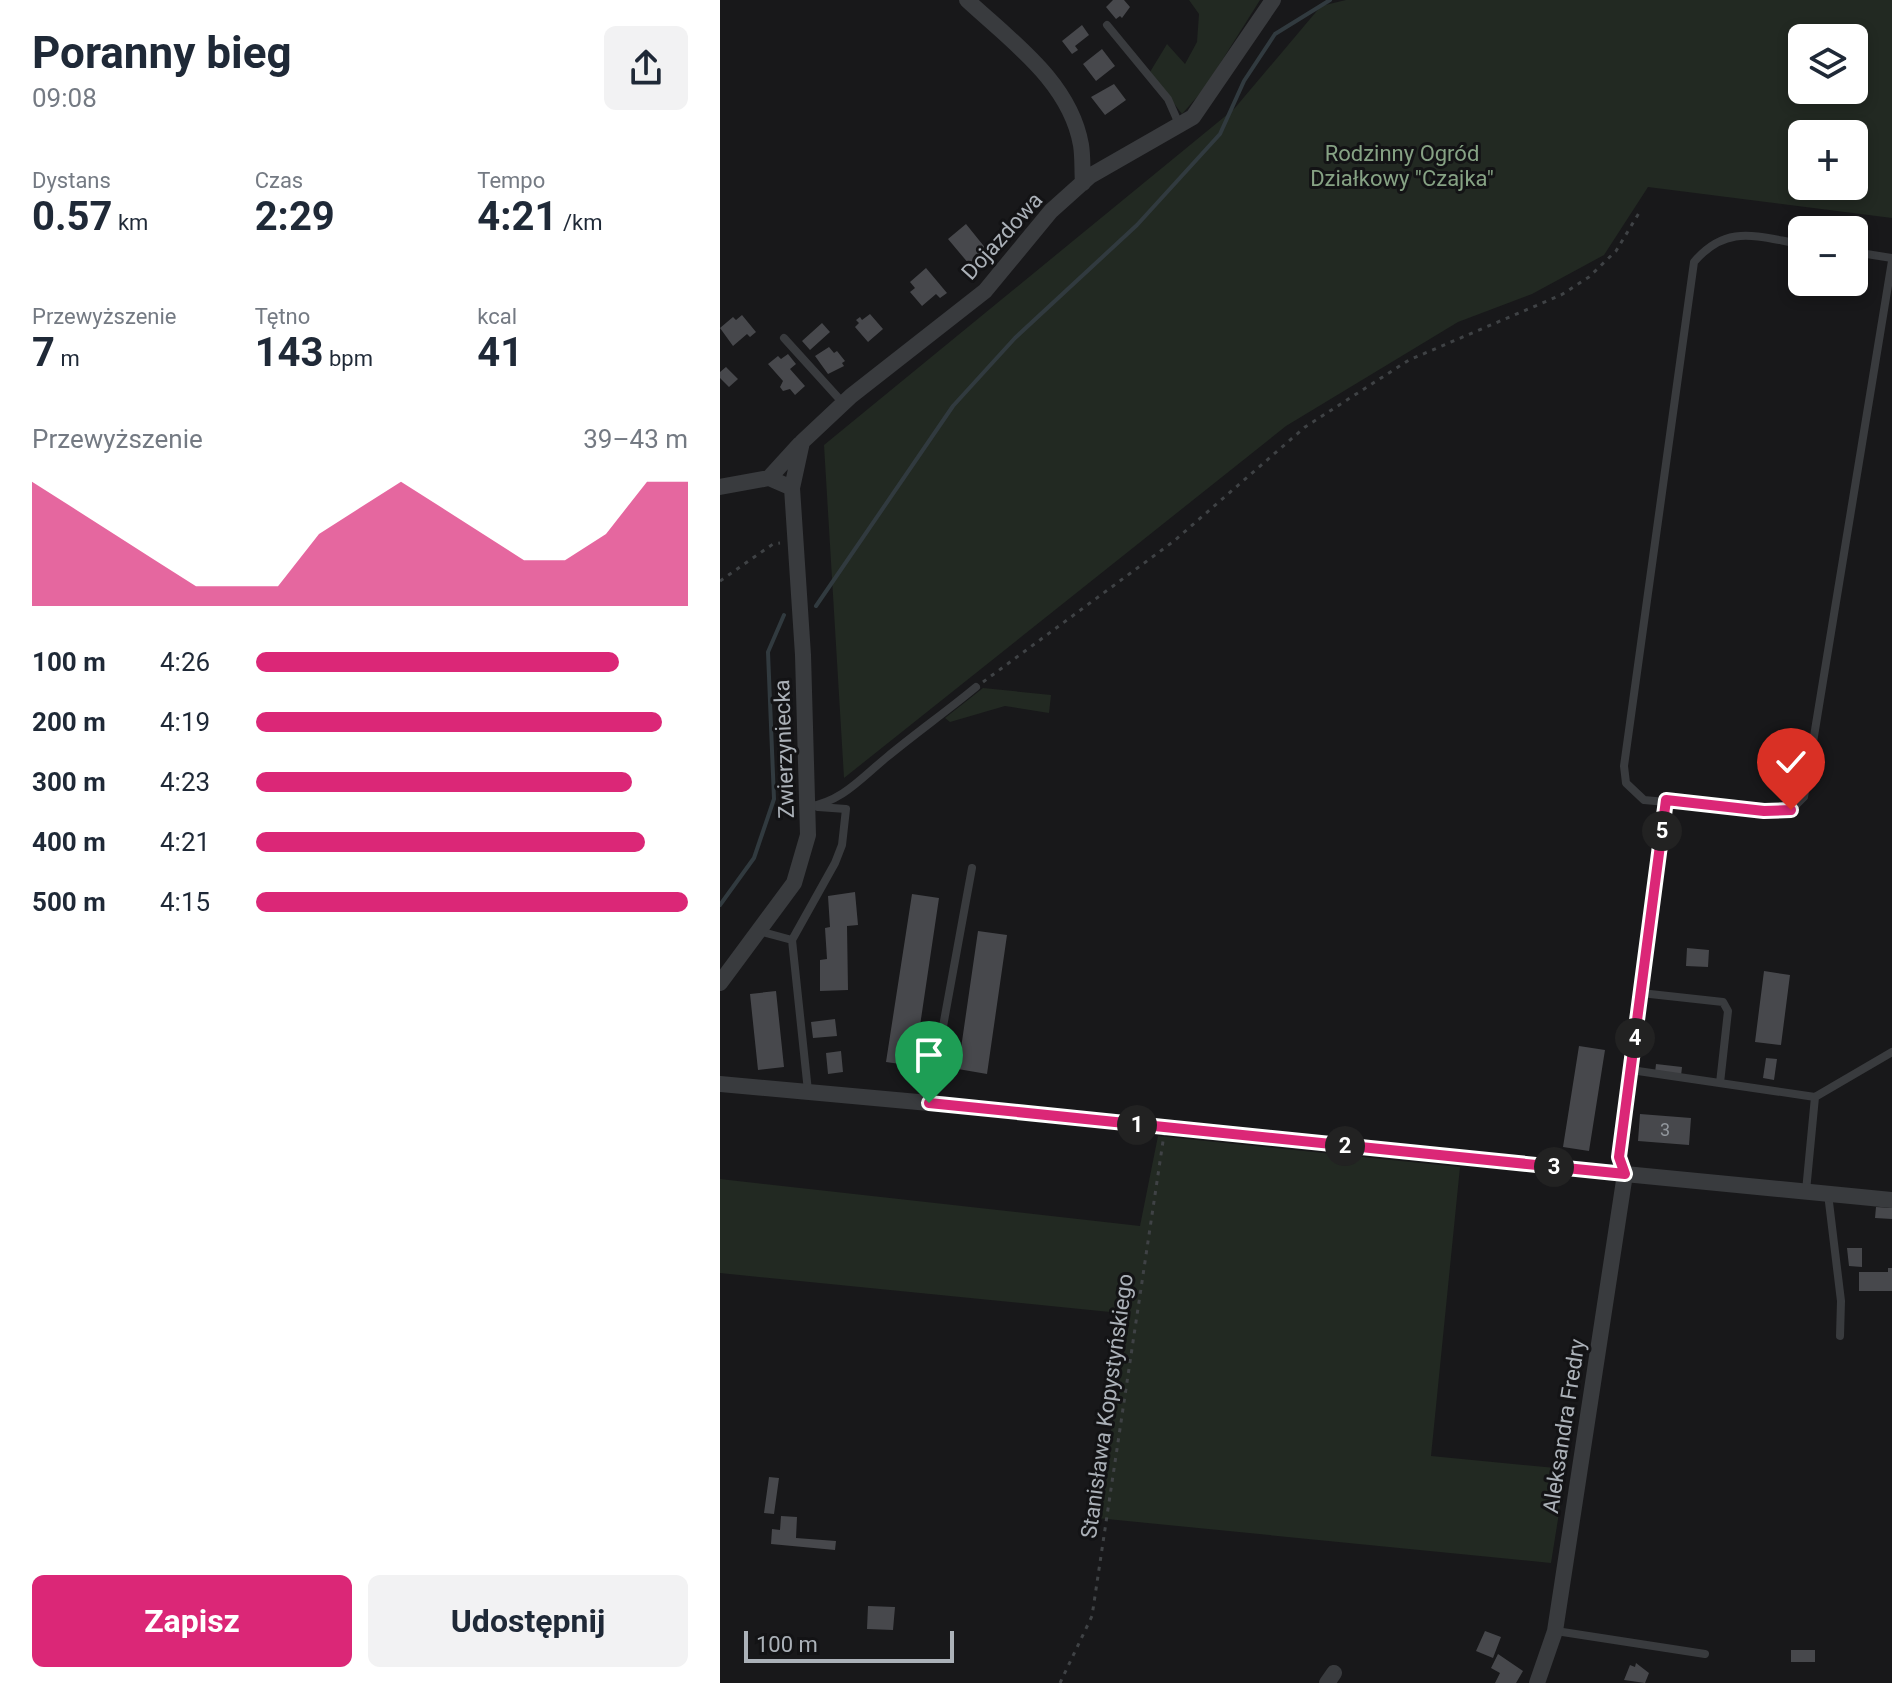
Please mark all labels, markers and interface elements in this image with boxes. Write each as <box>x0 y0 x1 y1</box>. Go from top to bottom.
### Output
map controls <box>1788 24 1868 296</box>
button: layers <box>1788 24 1868 104</box>
button: share <box>604 26 688 110</box>
text: Poranny bieg <box>32 27 292 79</box>
text: 09:08 <box>32 83 97 113</box>
button: + <box>1788 120 1868 200</box>
park label: Rodzinny Ogród Działkowy "Czajka" <box>1310 141 1494 191</box>
text: Dystans <box>32 168 111 193</box>
text: Czas <box>255 168 303 193</box>
text: Tempo <box>477 168 545 193</box>
street label: Dojazdowa <box>956 187 1048 285</box>
text: 0.57 <box>32 193 112 240</box>
text: 2:29 <box>255 193 335 240</box>
text: 4:21 <box>477 193 557 240</box>
text: km <box>112 210 148 235</box>
text: /km <box>557 210 602 235</box>
button: − <box>1788 216 1868 296</box>
text: Przewyższenie <box>32 304 177 329</box>
text: Tętno <box>255 304 310 329</box>
text: kcal <box>477 304 517 329</box>
text: 7 <box>32 329 55 376</box>
text: 143 <box>255 329 324 376</box>
text: 41 <box>477 329 523 376</box>
text: m <box>55 346 80 371</box>
text: bpm <box>324 346 373 371</box>
text: Przewyższenie <box>32 424 203 454</box>
text: 39–43 m <box>583 424 688 454</box>
text: 100 m <box>32 647 106 677</box>
text: 4:26 <box>160 647 210 677</box>
street label: Zwierzyniecka <box>769 679 799 819</box>
text: 200 m <box>32 707 106 737</box>
text: 4:19 <box>160 707 210 737</box>
pin <box>1757 728 1825 810</box>
icon: check <box>1769 740 1813 784</box>
text: 300 m <box>32 767 106 797</box>
text: 4:23 <box>160 767 210 797</box>
pin: 5 <box>1642 811 1682 851</box>
text: 5 <box>1656 818 1668 843</box>
text: 400 m <box>32 827 106 857</box>
text: 4:21 <box>160 827 210 857</box>
text: 500 m <box>32 887 106 917</box>
text: 4:15 <box>160 887 210 917</box>
pin: 4 <box>1615 1018 1655 1058</box>
pin <box>895 1021 963 1103</box>
text: 4 <box>1629 1025 1641 1050</box>
icon: arrive <box>907 1033 951 1077</box>
pin: 1 <box>1117 1105 1157 1145</box>
text: 1 <box>1131 1112 1143 1137</box>
house number: 3 <box>1660 1119 1670 1140</box>
pin: 2 <box>1325 1126 1365 1166</box>
text: 2 <box>1339 1133 1351 1158</box>
pin: 3 <box>1534 1147 1574 1187</box>
text: 3 <box>1548 1154 1560 1179</box>
street label: Stanisława Kopystyńskiego <box>1076 1272 1138 1540</box>
street label: Aleksandra Fredry <box>1538 1336 1590 1515</box>
button: Zapisz <box>32 1575 352 1667</box>
button: Udostępnij <box>368 1575 688 1667</box>
scale bar <box>744 1627 954 1663</box>
text: 100 m <box>756 1632 818 1657</box>

